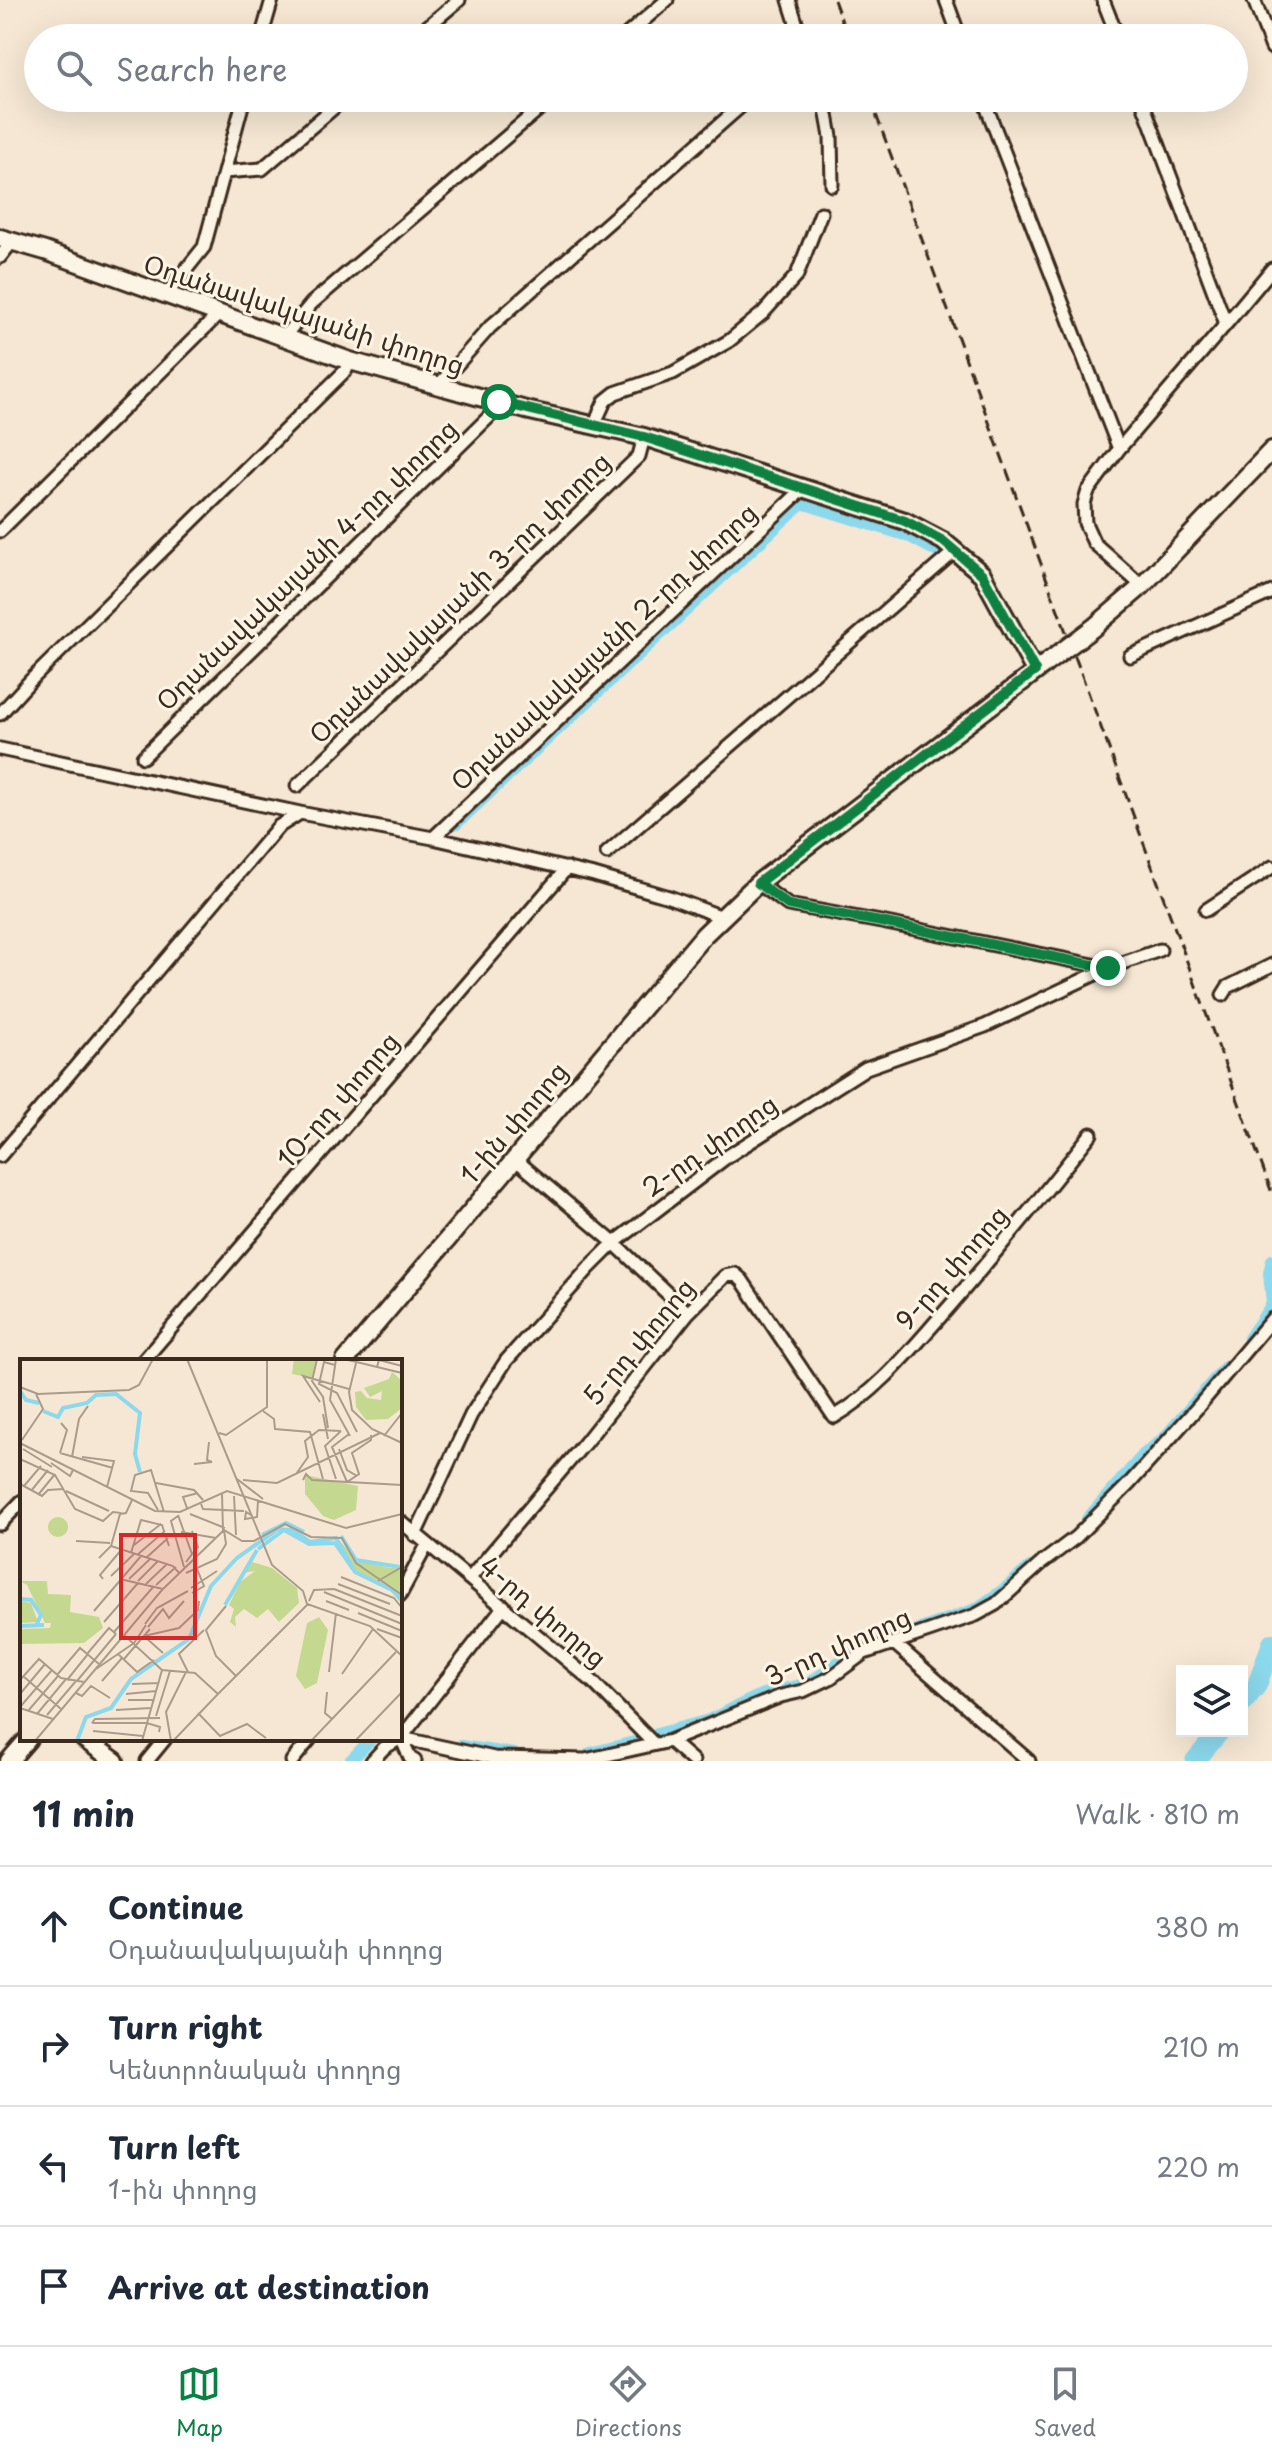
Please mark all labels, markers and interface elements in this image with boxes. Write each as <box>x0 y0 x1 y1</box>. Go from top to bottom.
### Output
search box <box>24 24 1248 112</box>
icon: search <box>52 46 96 90</box>
text: Search here <box>116 46 288 91</box>
street label: Օդանավակայանի փողոց <box>139 243 470 384</box>
route start <box>481 384 517 420</box>
street label: Օդանավակայանի 4-րդ փողոց <box>147 409 465 719</box>
street label: Օդանավակայանի 3-րդ փողոց <box>300 442 618 752</box>
street label: Օդանավակայանի 2-րդ փողոց <box>441 493 765 799</box>
route end <box>1090 950 1126 986</box>
street label: 10-րդ փողոց <box>267 1022 407 1176</box>
street label: 1-ին փողոց <box>450 1052 576 1192</box>
street label: 2-րդ փողոց <box>634 1084 785 1206</box>
street label: 9-րդ փողոց <box>886 1196 1016 1338</box>
street label: 5-րդ փողոց <box>573 1269 703 1413</box>
inset map <box>20 1359 402 1741</box>
street label: 4-րդ փողոց <box>472 1546 616 1676</box>
street label: 3-րդ փողոց <box>758 1596 917 1695</box>
map controls <box>1176 1665 1248 1737</box>
button: layers <box>1176 1665 1248 1737</box>
text: 11 min <box>32 1787 135 1839</box>
text: Walk · 810 m <box>1075 1794 1240 1833</box>
text: Continue <box>108 1884 243 1929</box>
icon: ahead <box>32 1904 76 1948</box>
text: 380 m <box>1155 1907 1240 1946</box>
text: Օդանավակայանի փողոց <box>108 1929 443 1968</box>
text: Turn right <box>108 2004 263 2049</box>
icon: right <box>32 2024 76 2068</box>
text: 210 m <box>1163 2027 1240 2066</box>
text: Կենտրոնական փողոց <box>108 2049 402 2088</box>
text: Turn left <box>108 2124 240 2169</box>
icon: left <box>32 2144 76 2188</box>
text: 220 m <box>1156 2147 1240 2186</box>
text: 1-ին փողոց <box>108 2169 258 2208</box>
icon: arrive <box>32 2264 76 2308</box>
text: Arrive at destination <box>108 2264 430 2309</box>
tab: Map <box>176 2362 223 2443</box>
tab: Directions <box>575 2362 682 2443</box>
tab: Saved <box>1034 2362 1096 2443</box>

